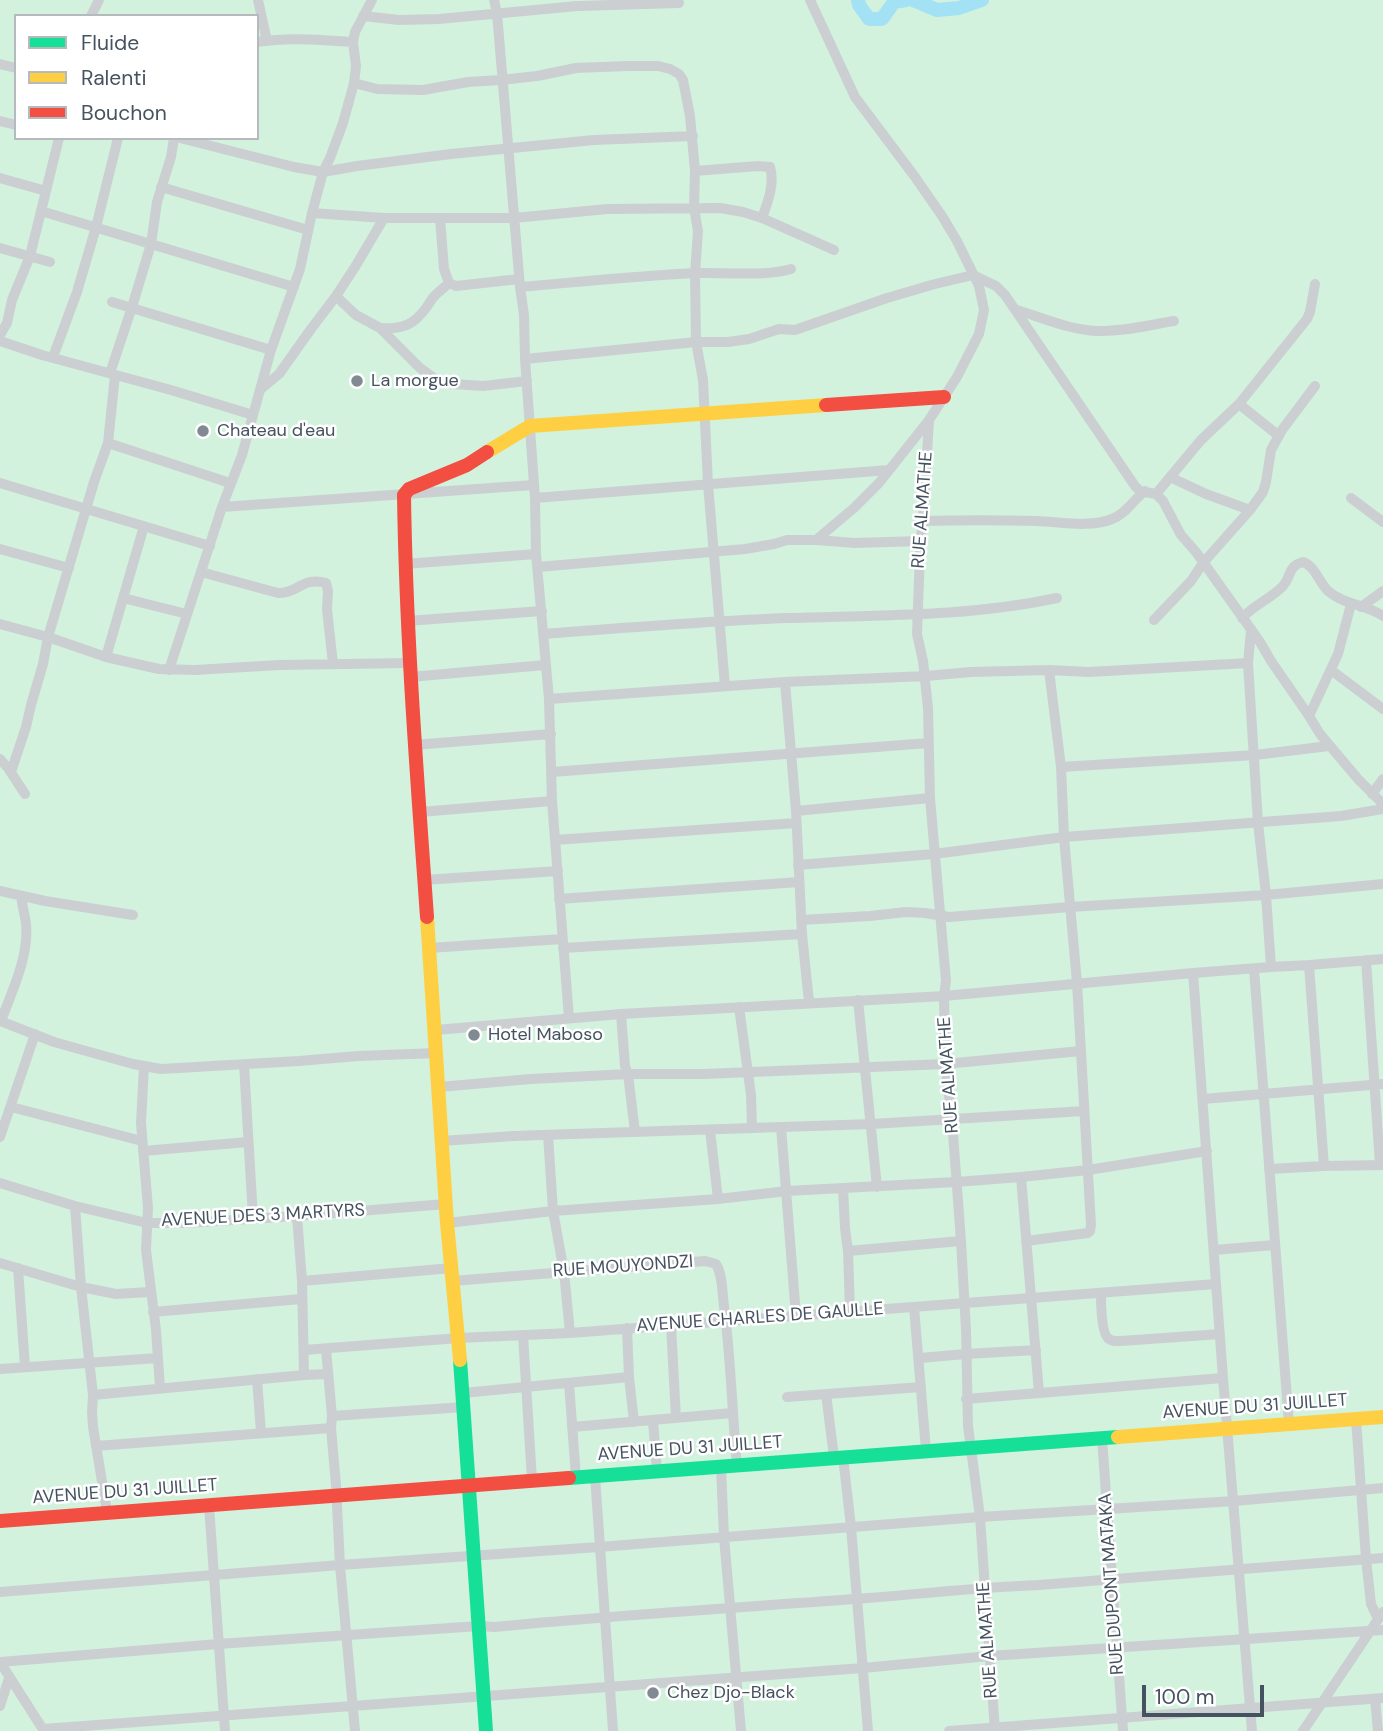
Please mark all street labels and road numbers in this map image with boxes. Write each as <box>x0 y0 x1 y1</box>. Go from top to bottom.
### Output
street label: RUE ALMATHE <box>908 451 938 569</box>
street label: RUE ALMATHE <box>934 1016 964 1134</box>
street label: AVENUE DES 3 MARTYRS <box>160 1200 366 1232</box>
street label: RUE MOUYONDZI <box>552 1251 694 1283</box>
street label: AVENUE CHARLES DE GAULLE <box>636 1299 884 1337</box>
street label: AVENUE DU 31 JUILLET <box>1162 1390 1348 1424</box>
street label: AVENUE DU 31 JUILLET <box>597 1432 783 1466</box>
street label: AVENUE DU 31 JUILLET <box>32 1475 218 1509</box>
street label: RUE DUPONT MATAKA <box>1095 1492 1129 1676</box>
street label: RUE ALMATHE <box>973 1581 1003 1699</box>

